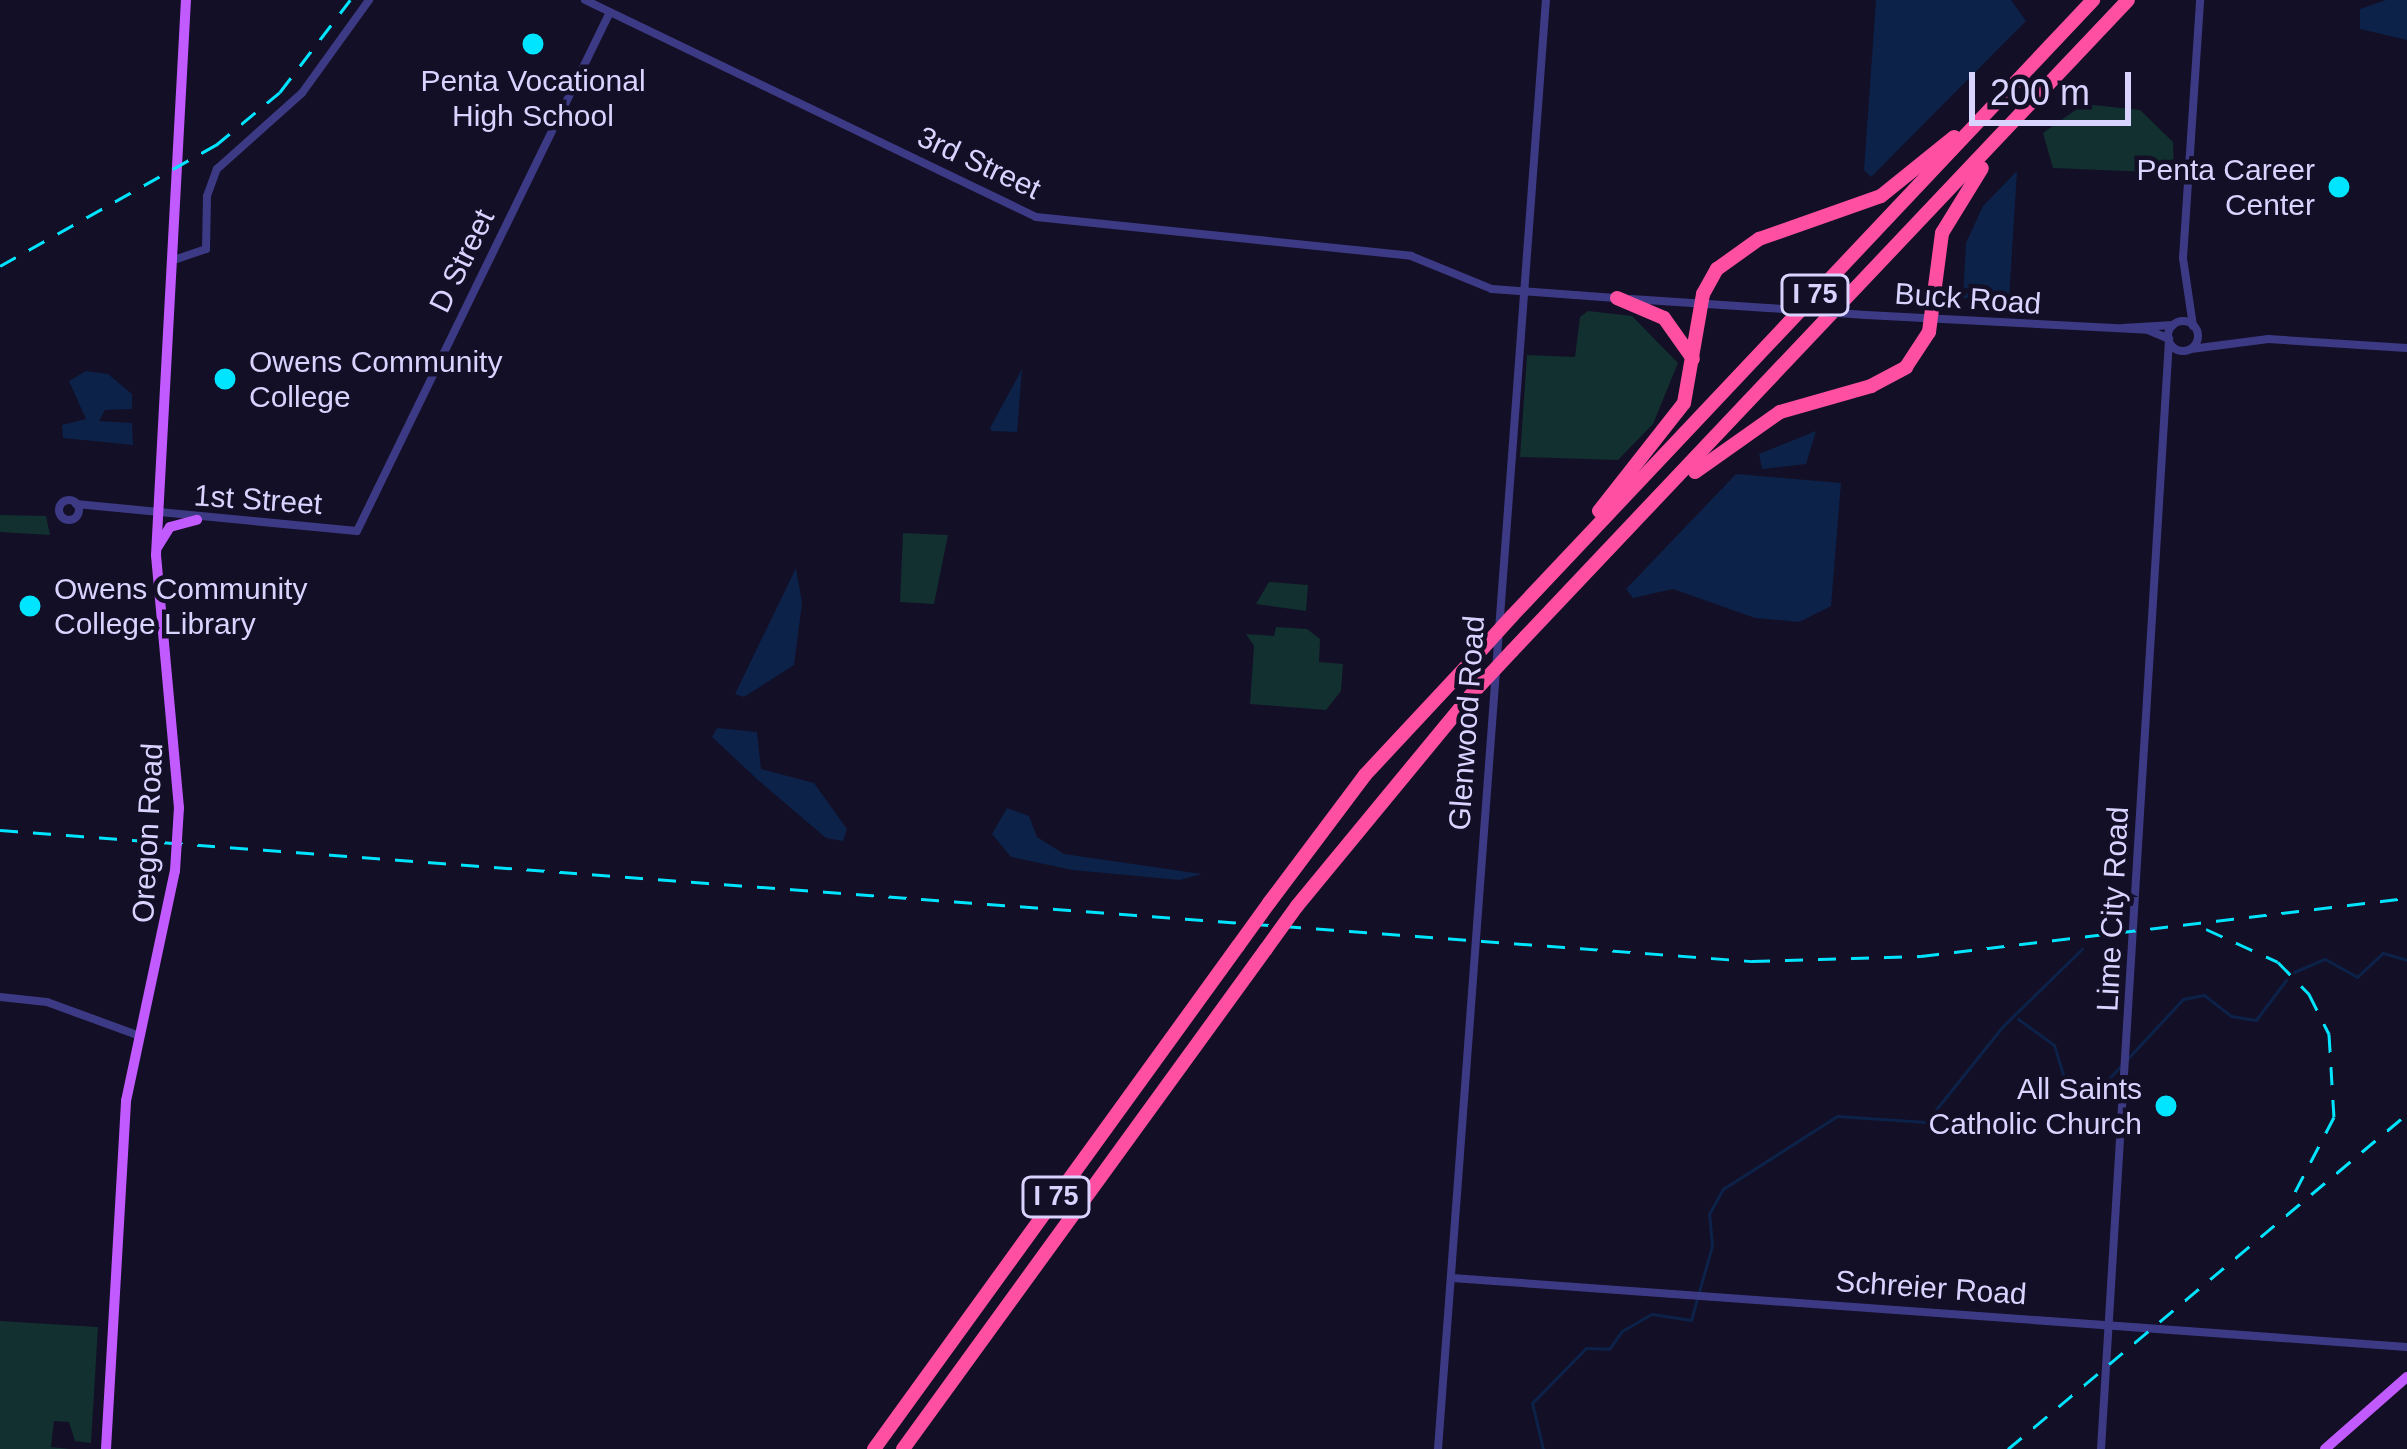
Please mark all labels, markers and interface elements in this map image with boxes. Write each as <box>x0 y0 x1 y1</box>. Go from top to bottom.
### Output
marker: Penta Vocational High School <box>520 31 546 57</box>
scale bar <box>1975 48 2137 122</box>
place label: Penta Vocational High School <box>420 63 646 134</box>
text: 200 m <box>1990 72 2090 113</box>
street label: 3rd Street <box>912 119 1046 207</box>
place label: Penta Career Center <box>2137 152 2315 222</box>
marker: Penta Career Center <box>2326 174 2352 200</box>
street label: D Street <box>422 204 502 318</box>
road number: I 75 <box>1779 274 1851 316</box>
street label: Buck Road <box>1894 276 2042 322</box>
place label: Owens Community College <box>249 344 502 415</box>
marker: Owens Community College <box>212 366 238 392</box>
street label: 1st Street <box>193 478 323 522</box>
place label: Owens Community College Library <box>54 571 307 642</box>
marker: Owens Community College Library <box>17 593 43 619</box>
street label: Glenwood Road <box>1442 614 1492 832</box>
street label: Oregon Road <box>125 742 171 924</box>
street label: Lime City Road <box>2090 806 2136 1012</box>
place label: All Saints Catholic Church <box>1929 1071 2142 1142</box>
marker: All Saints Catholic Church <box>2153 1093 2179 1119</box>
road number: I 75 <box>1020 1176 1092 1218</box>
street label: Schreier Road <box>1834 1263 2028 1313</box>

